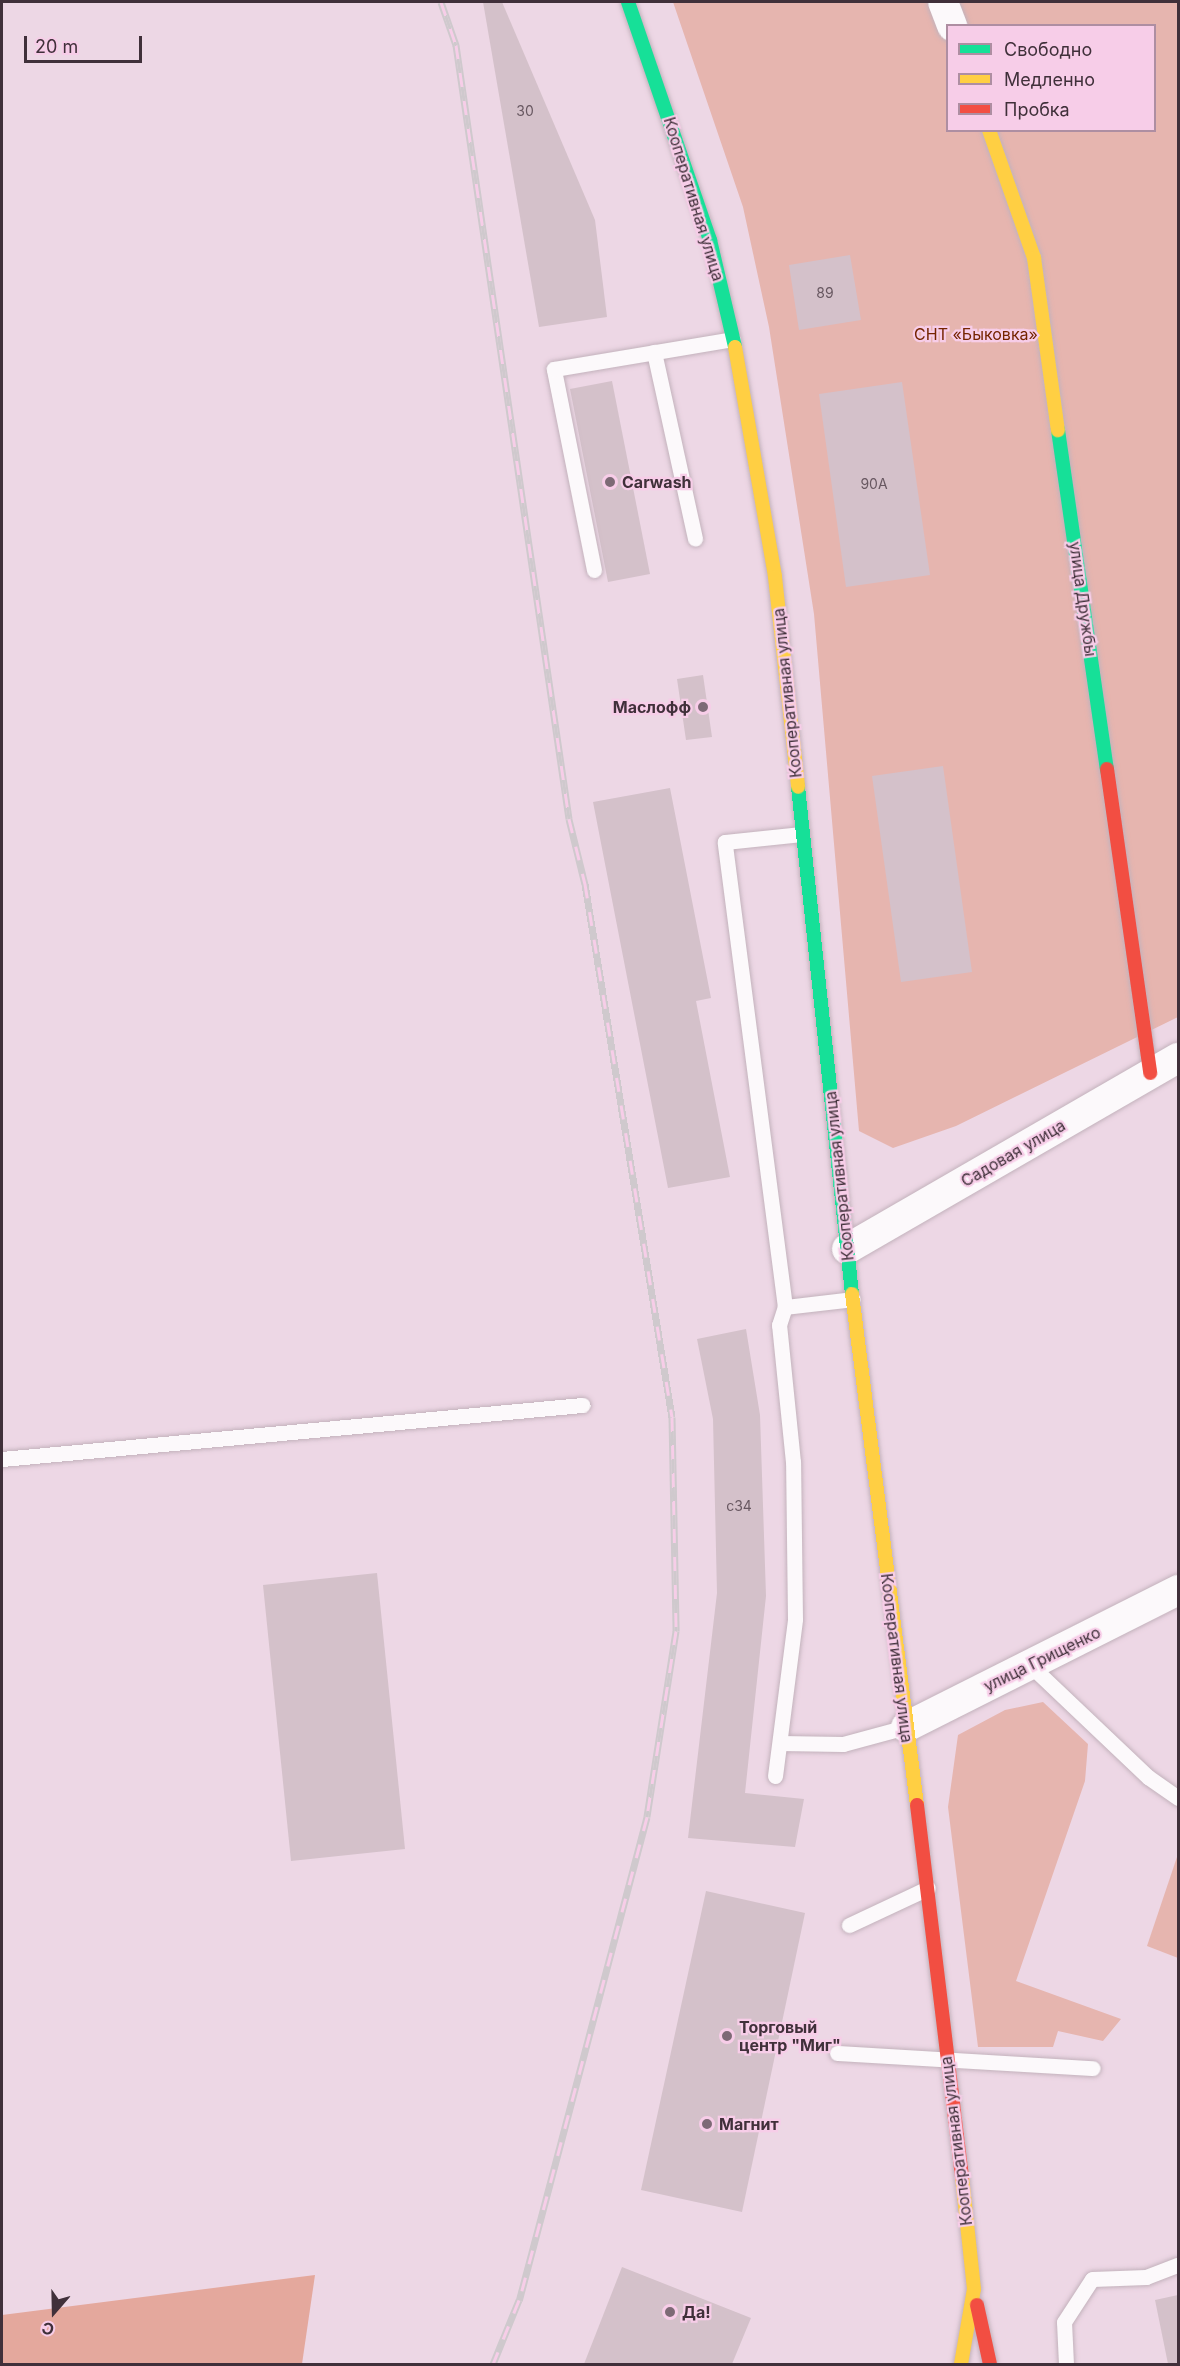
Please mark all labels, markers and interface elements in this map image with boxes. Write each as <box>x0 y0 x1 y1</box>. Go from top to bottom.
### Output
scale bar <box>27 24 146 62</box>
legend <box>946 24 1156 132</box>
text: 20 m <box>35 36 78 57</box>
text: Свободно <box>1004 39 1092 60</box>
text: Медленно <box>1004 69 1095 90</box>
text: Пробка <box>1004 99 1070 120</box>
house number: 30 <box>516 103 534 119</box>
street label: Кооперативная улица <box>660 115 728 283</box>
house number: 89 <box>816 285 834 301</box>
park label: СНТ «Быковка» <box>914 324 1038 344</box>
place label: Carwash <box>622 472 692 492</box>
marker: Carwash <box>603 475 617 489</box>
house number: 90А <box>860 476 888 492</box>
street label: улица Дружбы <box>1065 540 1101 658</box>
street label: Кооперативная улица <box>769 607 805 779</box>
place label: Маслофф <box>613 697 691 717</box>
marker: Маслофф <box>696 700 710 714</box>
street label: Кооперативная улица <box>821 1090 857 1262</box>
street label: Садовая улица <box>957 1115 1069 1191</box>
house number: с34 <box>726 1498 752 1514</box>
street label: Кооперативная улица <box>877 1572 917 1744</box>
street label: улица Грищенко <box>980 1622 1104 1696</box>
place label: Торговый центр "Миг" <box>739 2017 841 2055</box>
marker: Торговый центр "Миг" <box>720 2029 734 2043</box>
street label: Кооперативная улица <box>936 2055 976 2227</box>
place label: Магнит <box>719 2114 779 2134</box>
marker: Магнит <box>700 2117 714 2131</box>
north arrow <box>24 2282 84 2342</box>
place label: Да! <box>682 2302 711 2322</box>
marker: Да! <box>663 2305 677 2319</box>
text: С <box>39 2317 57 2340</box>

